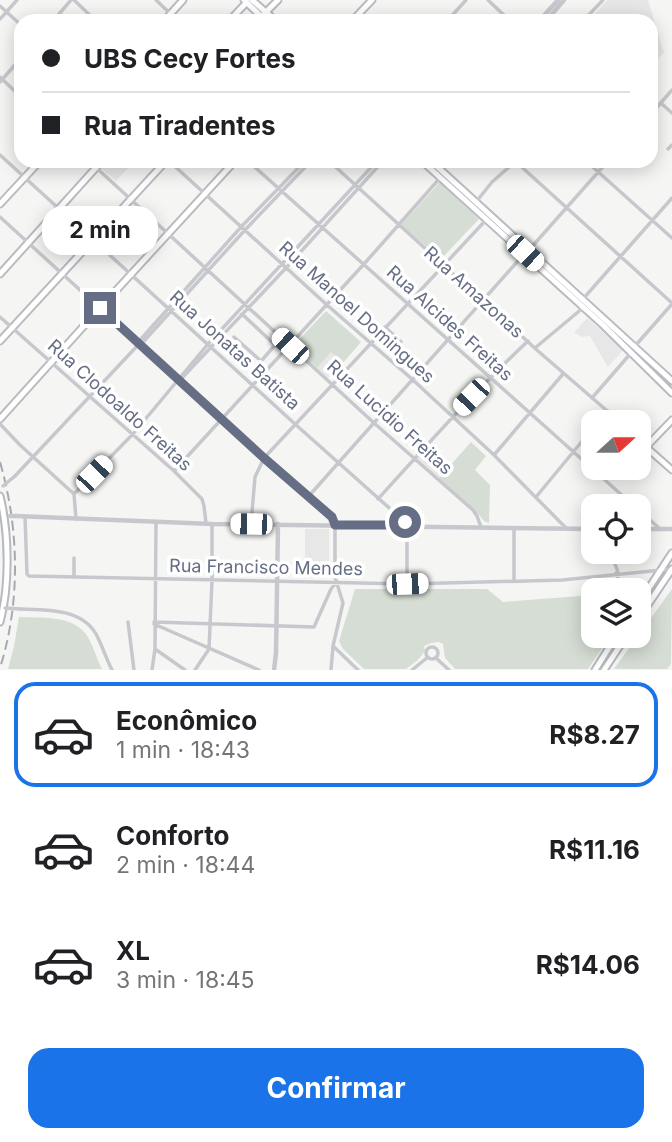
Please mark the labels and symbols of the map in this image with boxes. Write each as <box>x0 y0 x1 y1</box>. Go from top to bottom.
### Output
callout: 2 min <box>42 206 158 256</box>
car <box>503 231 548 275</box>
street label: Rua Manoel Domingues <box>275 237 439 387</box>
street label: Rua Amazonas <box>420 242 528 342</box>
street label: Rua Alcides Freitas <box>383 261 517 385</box>
street label: Rua Jonatas Batista <box>166 286 304 414</box>
route end <box>84 292 116 324</box>
car <box>268 324 313 368</box>
street label: Rua Clodoaldo Freitas <box>44 335 196 475</box>
street label: Rua Lucidio Freitas <box>323 355 457 479</box>
car <box>449 375 494 419</box>
north arrow <box>581 410 651 480</box>
car <box>72 452 117 496</box>
route start <box>389 506 421 538</box>
car <box>230 513 273 535</box>
street label: Rua Francisco Mendes <box>169 555 363 579</box>
car <box>386 573 429 595</box>

